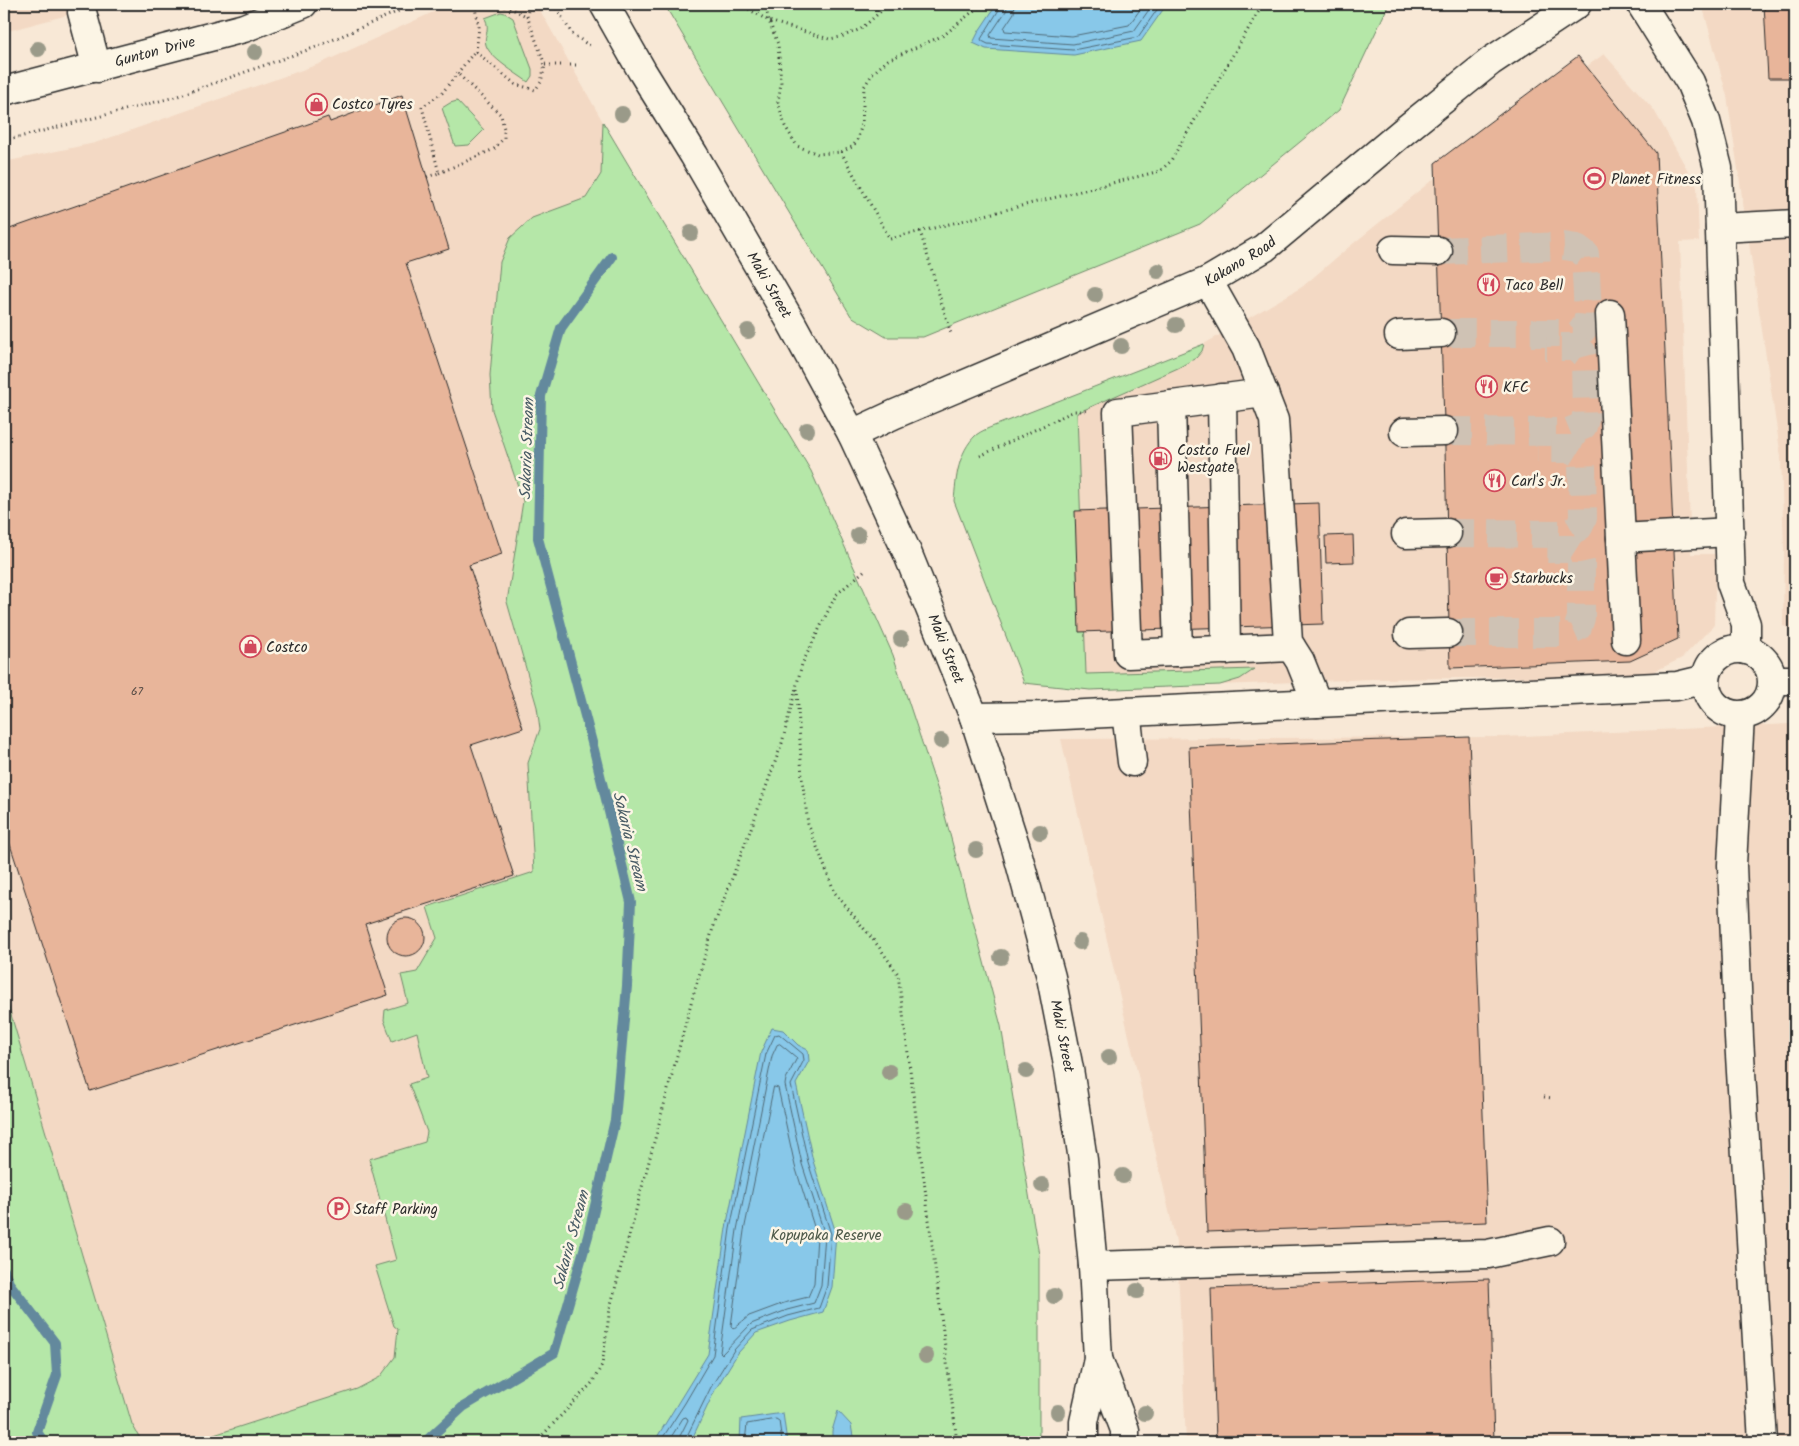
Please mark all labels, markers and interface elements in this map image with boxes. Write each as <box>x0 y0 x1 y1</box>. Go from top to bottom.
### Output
street label: Gunton Drive <box>112 30 198 74</box>
shop icon: Costco Tyres <box>304 92 328 116</box>
place label: Costco Tyres <box>332 93 413 117</box>
sports icon: Planet Fitness <box>1583 167 1607 191</box>
place label: Planet Fitness <box>1611 168 1702 192</box>
street label: Kakano Road <box>1200 231 1283 294</box>
street label: Maki Street <box>740 248 798 323</box>
restaurant icon: Taco Bell <box>1477 273 1501 297</box>
place label: Taco Bell <box>1505 274 1564 298</box>
restaurant icon: KFC <box>1475 375 1499 399</box>
place label: KFC <box>1503 376 1529 400</box>
water label: Sakaria Stream <box>513 397 542 500</box>
place label: Costco Fuel Westgate <box>1177 439 1250 480</box>
fuel station icon: Costco Fuel Westgate <box>1149 447 1173 471</box>
restaurant icon: Carl's Jr. <box>1483 469 1507 493</box>
place label: Carl's Jr. <box>1511 470 1566 494</box>
cafe icon: Starbucks <box>1484 566 1508 590</box>
place label: Starbucks <box>1512 567 1574 591</box>
street label: Maki Street <box>920 610 970 688</box>
shop icon: Costco <box>238 635 262 659</box>
place label: Costco <box>266 636 308 660</box>
house number: 67 <box>131 682 144 701</box>
water label: Sakaria Stream <box>605 789 654 895</box>
street label: Maki Street <box>1043 998 1080 1074</box>
water label: Sakaria Stream <box>546 1187 597 1293</box>
parking icon: Staff Parking <box>326 1197 350 1221</box>
place label: Staff Parking <box>354 1198 438 1222</box>
park label: Kopupaka Reserve <box>770 1224 882 1248</box>

